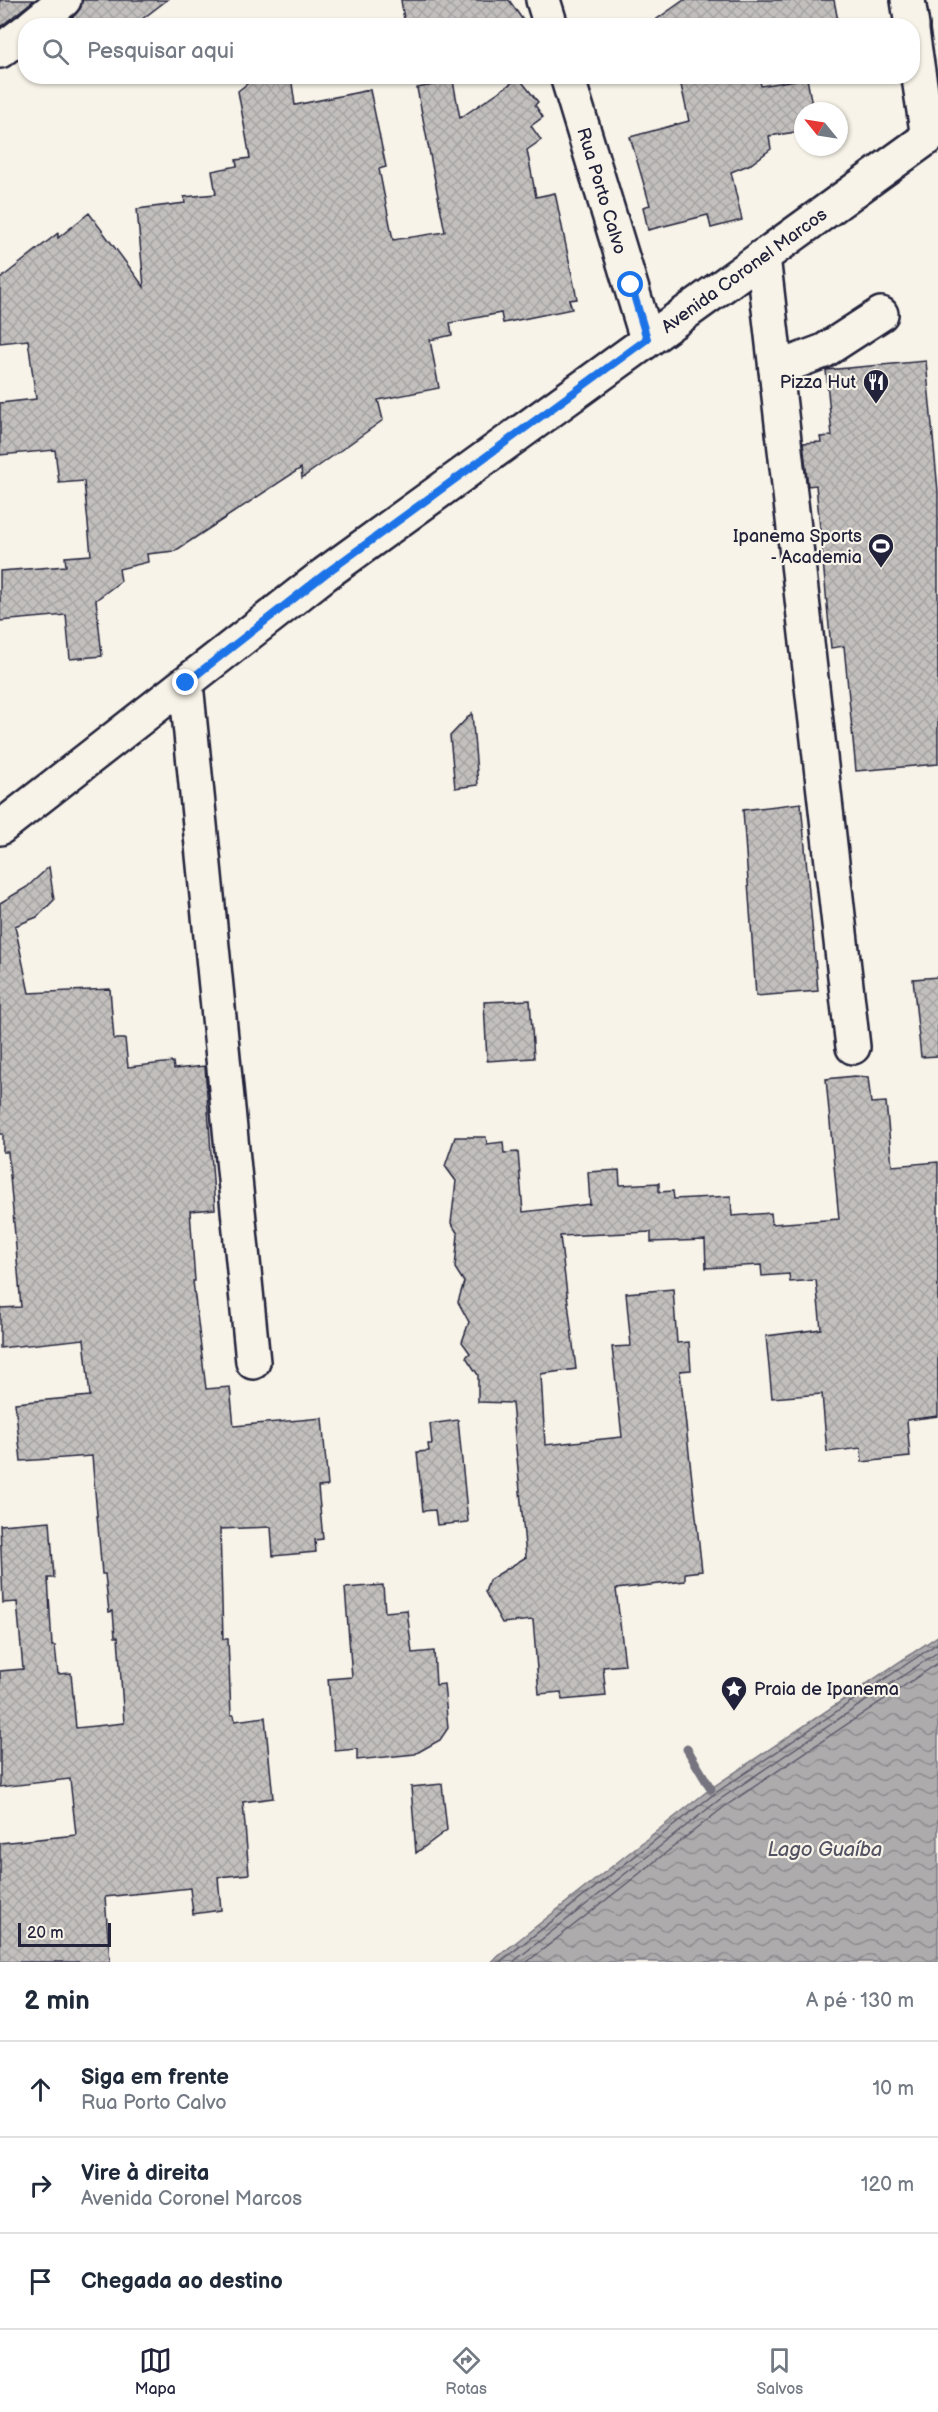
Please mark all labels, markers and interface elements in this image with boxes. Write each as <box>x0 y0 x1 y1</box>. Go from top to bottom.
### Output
search box <box>18 18 920 84</box>
icon: search <box>39 35 72 68</box>
text: Pesquisar aqui <box>87 38 234 65</box>
north arrow <box>794 102 848 156</box>
street label: Rua Porto Calvo <box>572 125 631 257</box>
street label: Avenida Coronel Marcos <box>658 204 831 338</box>
route start <box>617 271 643 297</box>
restaurant icon: Pizza Hut <box>861 367 891 405</box>
place label: Pizza Hut <box>780 372 856 393</box>
place label: Ipanema Sports - Academia <box>733 526 862 568</box>
sports icon: Ipanema Sports - Academia <box>866 531 896 569</box>
route end <box>172 669 198 695</box>
place icon: Praia de Ipanema <box>719 1674 749 1712</box>
place label: Praia de Ipanema <box>754 1679 899 1700</box>
water label: Lago Guaíba <box>768 1838 882 1862</box>
scale bar <box>18 1920 111 1948</box>
text: 20 m <box>27 1924 63 1943</box>
text: 2 min <box>24 1986 90 2017</box>
text: A pé · 130 m <box>806 1989 914 2013</box>
text: Siga em frente <box>81 2064 229 2091</box>
icon: ahead <box>24 2073 57 2106</box>
text: 10 m <box>873 2077 914 2101</box>
text: Rua Porto Calvo <box>81 2091 227 2115</box>
text: Vire à direita <box>81 2160 209 2187</box>
icon: right <box>24 2169 57 2202</box>
text: 120 m <box>861 2173 914 2197</box>
text: Avenida Coronel Marcos <box>81 2187 302 2211</box>
icon: arrive <box>24 2265 57 2298</box>
text: Chegada ao destino <box>81 2268 283 2295</box>
tab: Mapa <box>135 2344 176 2399</box>
tab: Rotas <box>445 2344 487 2399</box>
tab: Salvos <box>756 2344 803 2399</box>

